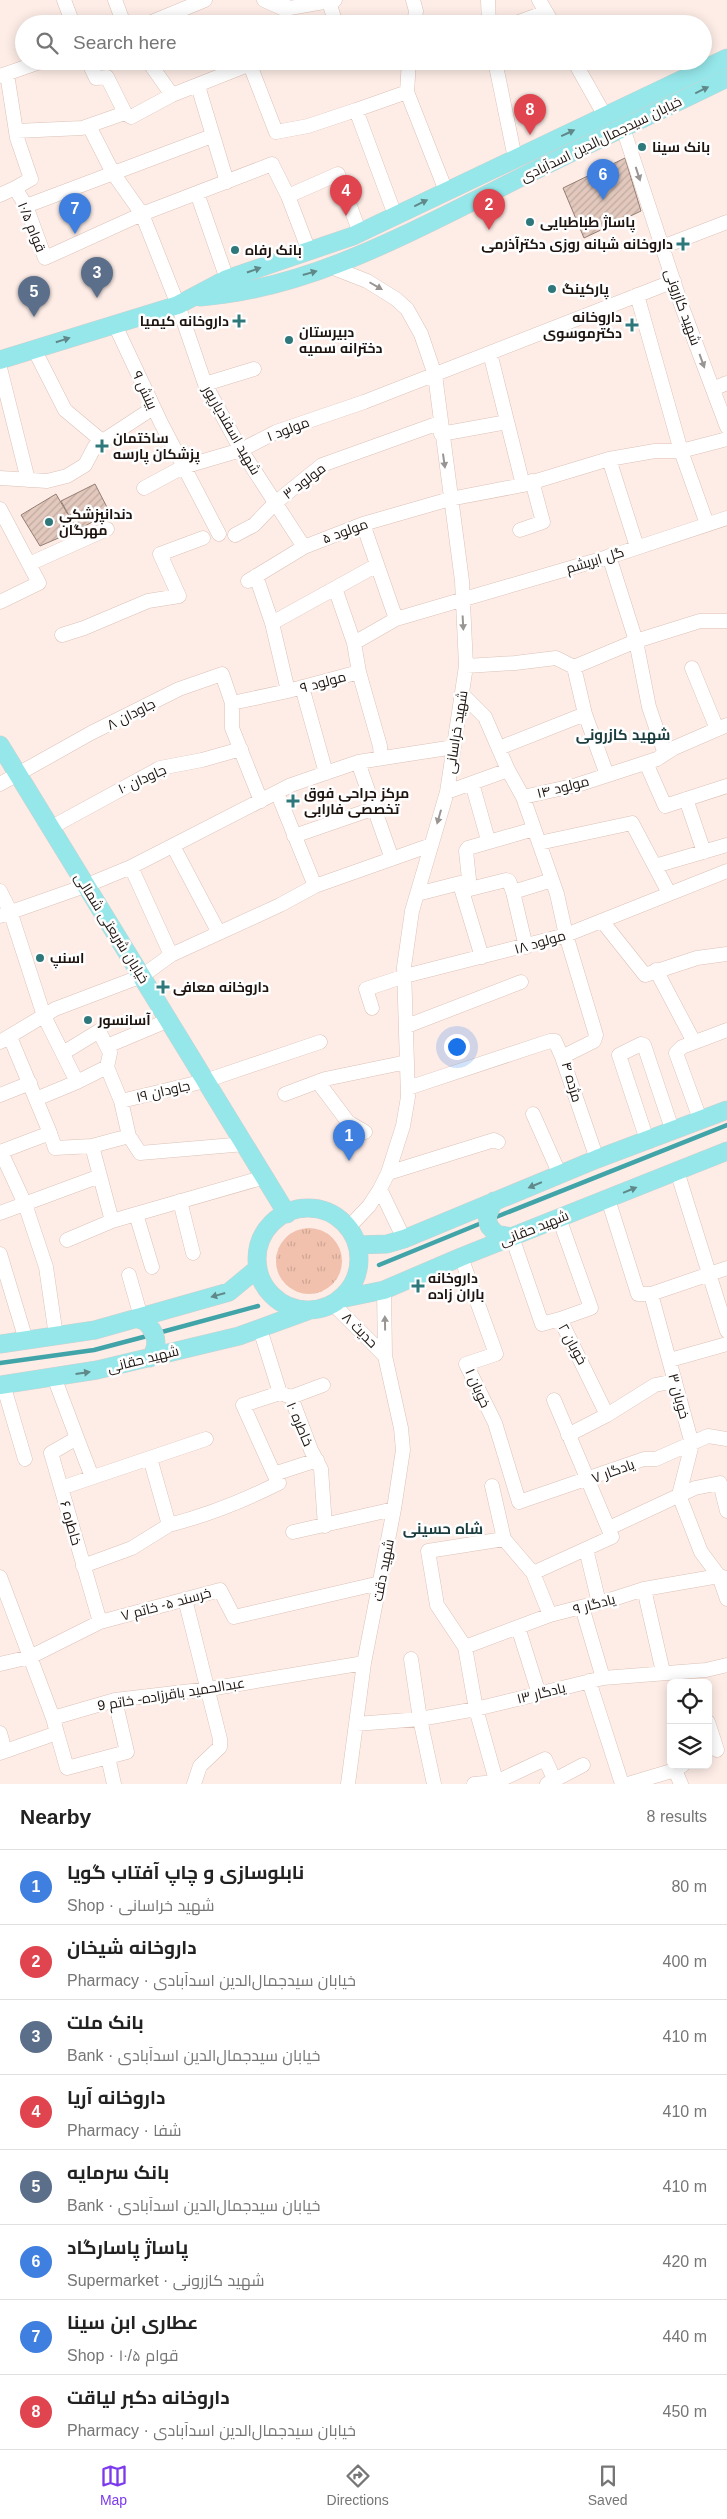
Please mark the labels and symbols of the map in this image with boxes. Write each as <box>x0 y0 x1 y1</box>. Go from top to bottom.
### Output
one-way arrow <box>695 86 710 94</box>
street label: خیابان سیدجمال‌الدین اسدآبادی <box>518 93 685 186</box>
pin: 8 <box>514 94 546 135</box>
one-way arrow <box>561 129 575 137</box>
place label: بانک سینا <box>652 139 710 155</box>
marker: بانک سینا <box>636 141 648 153</box>
pin: 6 <box>587 159 619 200</box>
one-way arrow <box>635 167 642 182</box>
pin: 4 <box>330 175 362 216</box>
pin: 2 <box>473 189 505 230</box>
pin: 7 <box>59 193 91 234</box>
one-way arrow <box>414 199 428 207</box>
street label: قوام ۱۰/۵ <box>13 200 49 255</box>
place label: پاساژ طباطبایی <box>540 214 635 233</box>
marker: پاساژ طباطبایی <box>524 216 536 228</box>
place label: داروخانه شبانه روزی دکترآذرمی <box>481 236 673 253</box>
marker: داروخانه شبانه روزی دکترآذرمی <box>677 238 689 250</box>
place label: بانک رفاه <box>245 242 302 258</box>
marker: بانک رفاه <box>229 244 241 256</box>
pin: 3 <box>81 257 113 298</box>
one-way arrow <box>247 266 262 273</box>
street label: شهید کازرونی <box>662 267 704 347</box>
one-way arrow <box>303 269 318 277</box>
pin: 5 <box>18 276 50 317</box>
place label: پارکینگ <box>562 281 609 300</box>
one-way arrow <box>368 282 383 290</box>
marker: پارکینگ <box>546 283 558 295</box>
place label: داروخانه دکترموسوی <box>543 309 622 342</box>
place label: داروخانه کیمیا <box>140 313 229 330</box>
marker: داروخانه کیمیا <box>233 315 245 327</box>
marker: داروخانه دکترموسوی <box>626 319 638 331</box>
place label: دبیرستان دخترانه سمیه <box>299 324 383 357</box>
marker: دبیرستان دخترانه سمیه <box>283 334 295 346</box>
one-way arrow <box>56 336 71 344</box>
one-way arrow <box>698 354 706 369</box>
street label: بینش ۹ <box>129 368 161 412</box>
street label: شهید اسفندیارپور <box>198 382 264 478</box>
street label: مولود ۱ <box>265 414 311 444</box>
place label: ساختمان پزشکان پارسه <box>113 430 200 465</box>
marker: ساختمان پزشکان پارسه <box>95 439 109 453</box>
one-way arrow <box>441 454 449 470</box>
street label: مولود ۳ <box>280 460 328 502</box>
place label: دندانپزشکی مهرگان <box>59 506 133 539</box>
street label: مولود ۵ <box>320 515 370 547</box>
marker: دندانپزشکی مهرگان <box>43 516 55 528</box>
street label: گل ابریشم <box>564 544 627 578</box>
one-way arrow <box>460 615 468 631</box>
street label: مولود ۹ <box>298 668 348 696</box>
street label: شهید خراسانی <box>442 689 470 775</box>
street label: جاودان ۸ <box>104 695 158 733</box>
district label: شهید کازرونی <box>576 726 670 744</box>
street label: جاودان ۱۰ <box>115 761 169 797</box>
street label: مولود ۱۴ <box>535 773 591 801</box>
place label: مرکز جراحی فوق تخصصی فارابی <box>304 785 409 818</box>
marker: مرکز جراحی فوق تخصصی فارابی <box>286 794 300 808</box>
one-way arrow <box>434 810 442 825</box>
street label: خیابان شریعتی شمالی <box>72 870 152 986</box>
street label: مولود ۱۸ <box>512 927 568 957</box>
place label: اسنپ <box>50 950 84 969</box>
marker: اسنپ <box>34 952 46 964</box>
place label: داروخانه معافی <box>173 979 269 996</box>
marker: داروخانه معافی <box>157 981 169 993</box>
place label: آسانسور <box>97 1012 151 1029</box>
marker: آسانسور <box>82 1014 94 1026</box>
your location <box>444 1034 470 1060</box>
street label: مژده ۴ <box>559 1060 585 1104</box>
street label: جاودان ۱۹ <box>134 1077 192 1105</box>
pin: 1 <box>333 1120 365 1161</box>
one-way arrow <box>528 1181 542 1189</box>
one-way arrow <box>623 1185 638 1193</box>
street label: شهید حقانی <box>497 1207 571 1249</box>
place label: داروخانه باران زاده <box>428 1270 484 1303</box>
marker: داروخانه باران زاده <box>412 1280 424 1292</box>
one-way arrow <box>211 1292 226 1300</box>
street label: حدیث ۸ <box>339 1309 381 1351</box>
one-way arrow <box>381 1315 389 1331</box>
street label: خوبان ۲ <box>555 1321 591 1367</box>
street label: شهید حقانی <box>106 1342 180 1376</box>
street label: خوبان ۱ <box>462 1366 494 1410</box>
one-way arrow <box>75 1368 91 1376</box>
street label: خوبان ۳ <box>665 1372 693 1420</box>
street label: خاطره ۱۰ <box>284 1400 316 1448</box>
street label: یادگار ۷ <box>589 1456 637 1486</box>
street label: خاطره ۶ <box>57 1499 85 1547</box>
district label: شاه حسینی <box>403 1520 483 1538</box>
street label: شهید دقت <box>369 1538 397 1602</box>
street label: خرسند ۵- خاتم ۷ <box>119 1584 213 1626</box>
street label: یادگار ۹ <box>571 1591 617 1617</box>
street label: عبدالحمید باقرزاده- خاتم 9 <box>96 1674 246 1716</box>
street label: یادگار ۱۳ <box>515 1679 567 1707</box>

